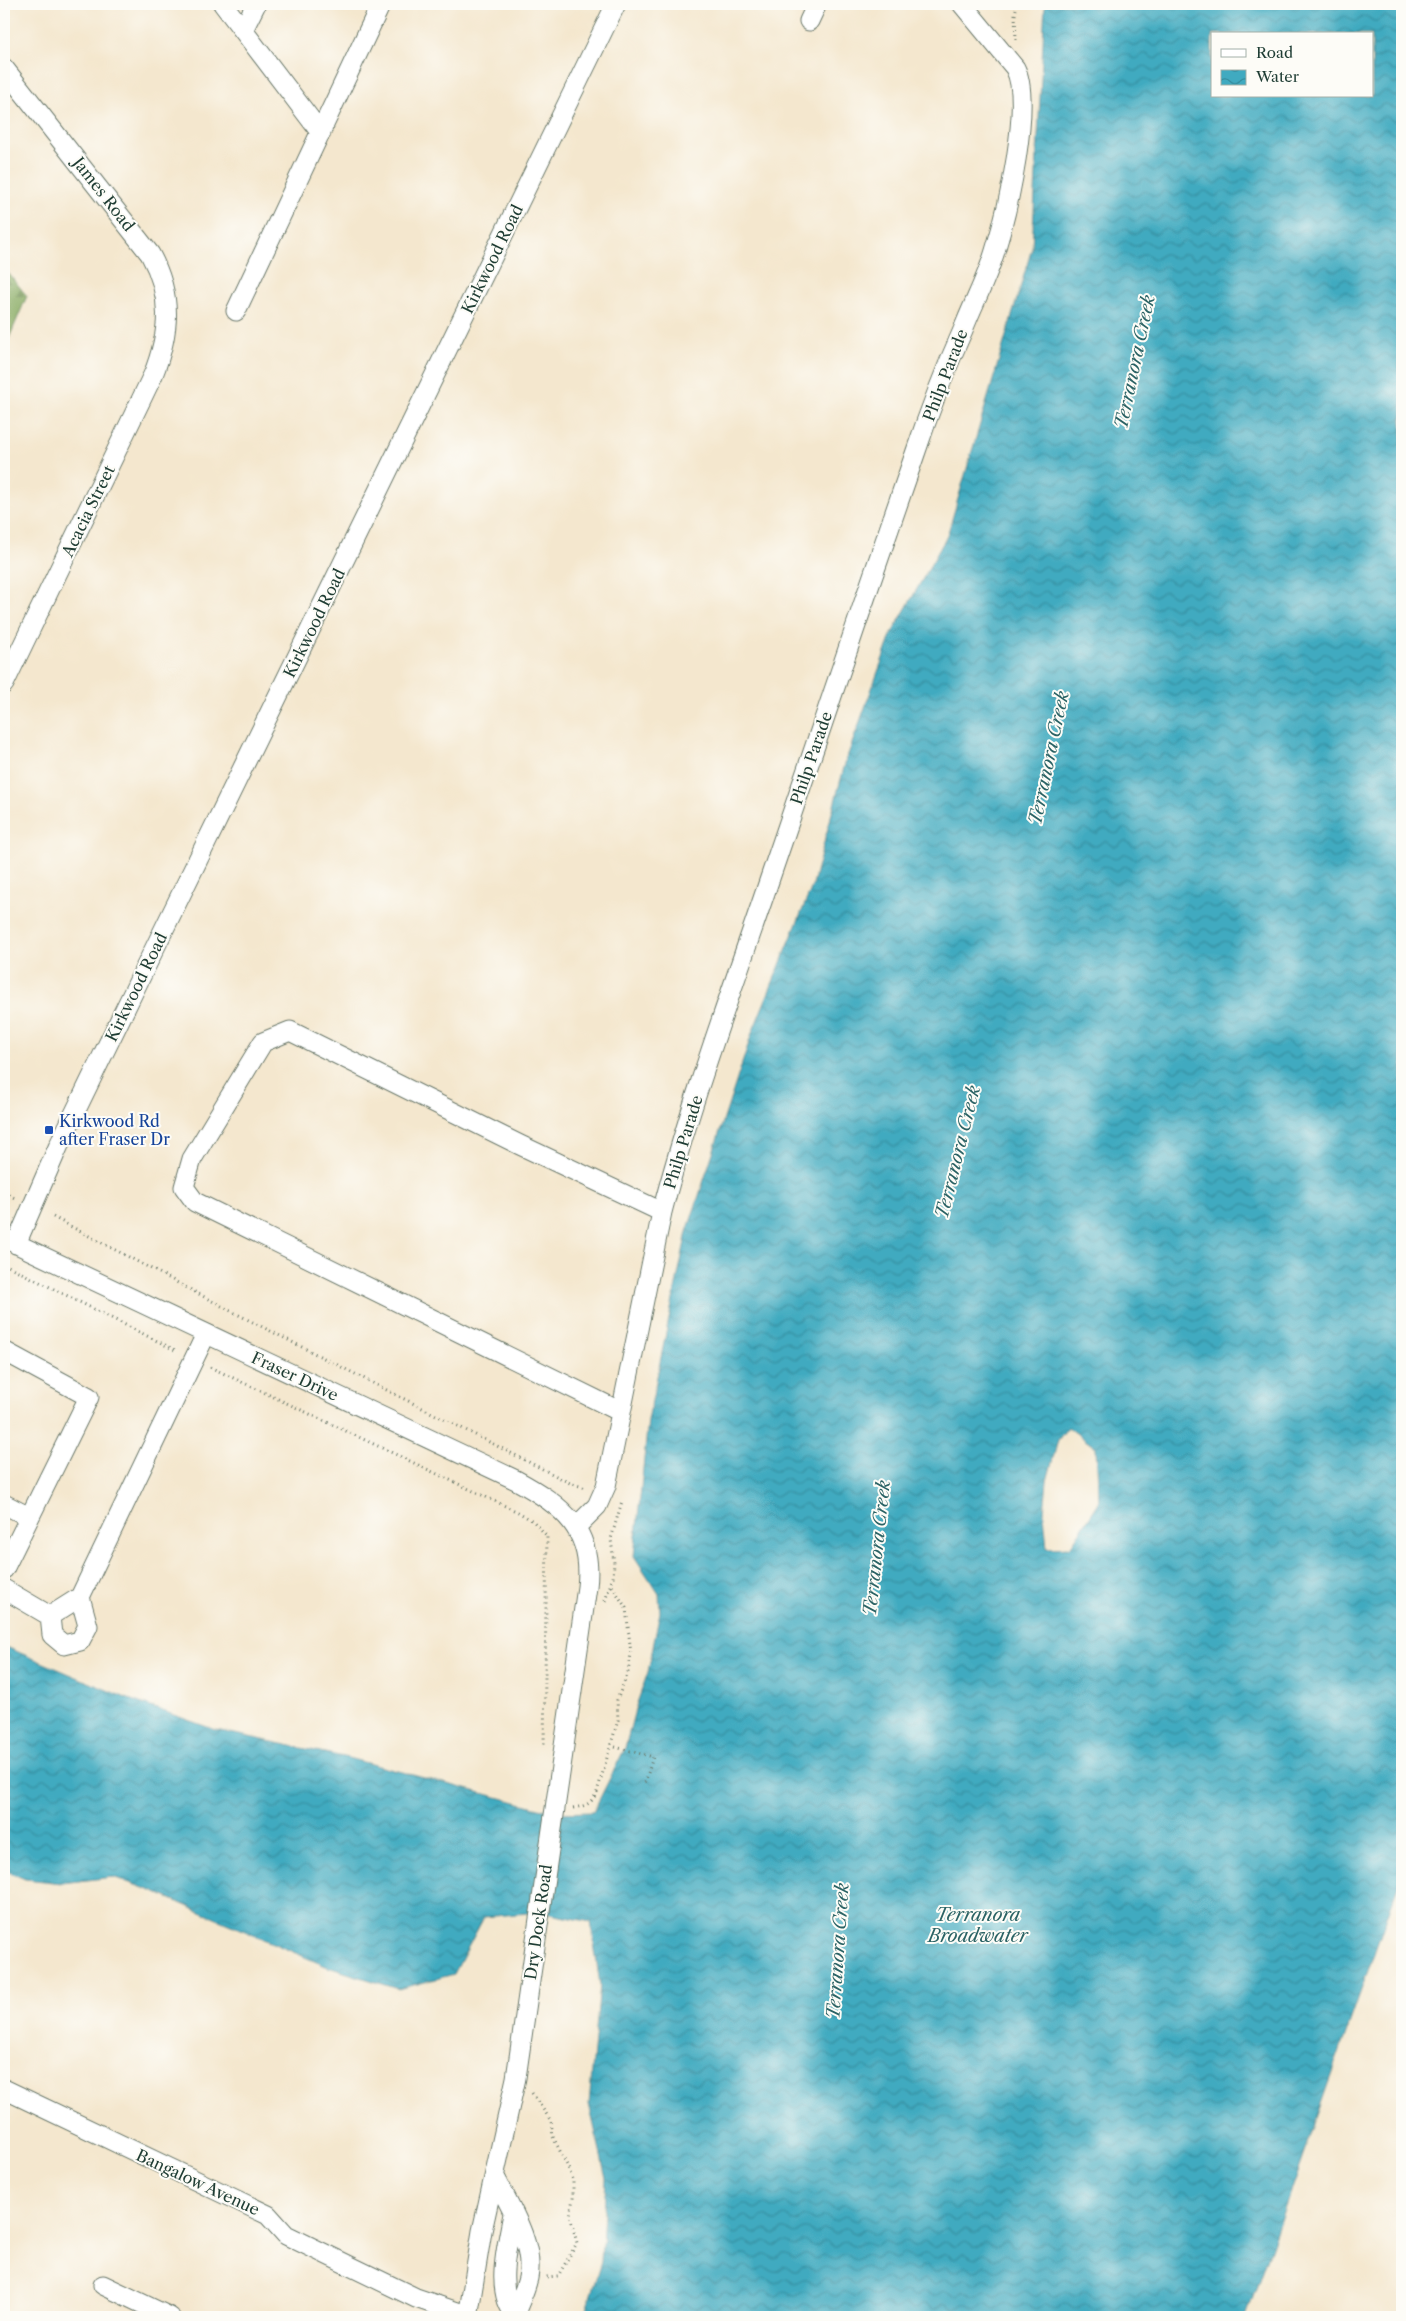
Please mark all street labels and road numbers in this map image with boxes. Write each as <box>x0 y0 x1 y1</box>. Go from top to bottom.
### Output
street label: James Road <box>67 151 139 235</box>
street label: Kirkwood Road <box>457 201 527 317</box>
street label: Philp Parade <box>918 326 972 424</box>
street label: Acacia Street <box>57 462 119 561</box>
street label: Kirkwood Road <box>279 565 349 681</box>
street label: Philp Parade <box>786 709 836 807</box>
street label: Kirkwood Road <box>101 929 171 1045</box>
street label: Philp Parade <box>659 1093 707 1191</box>
street label: Fraser Drive <box>248 1347 342 1405</box>
street label: Dry Dock Road <box>520 1863 556 1981</box>
street label: Bangalow Avenue <box>133 2145 263 2219</box>

